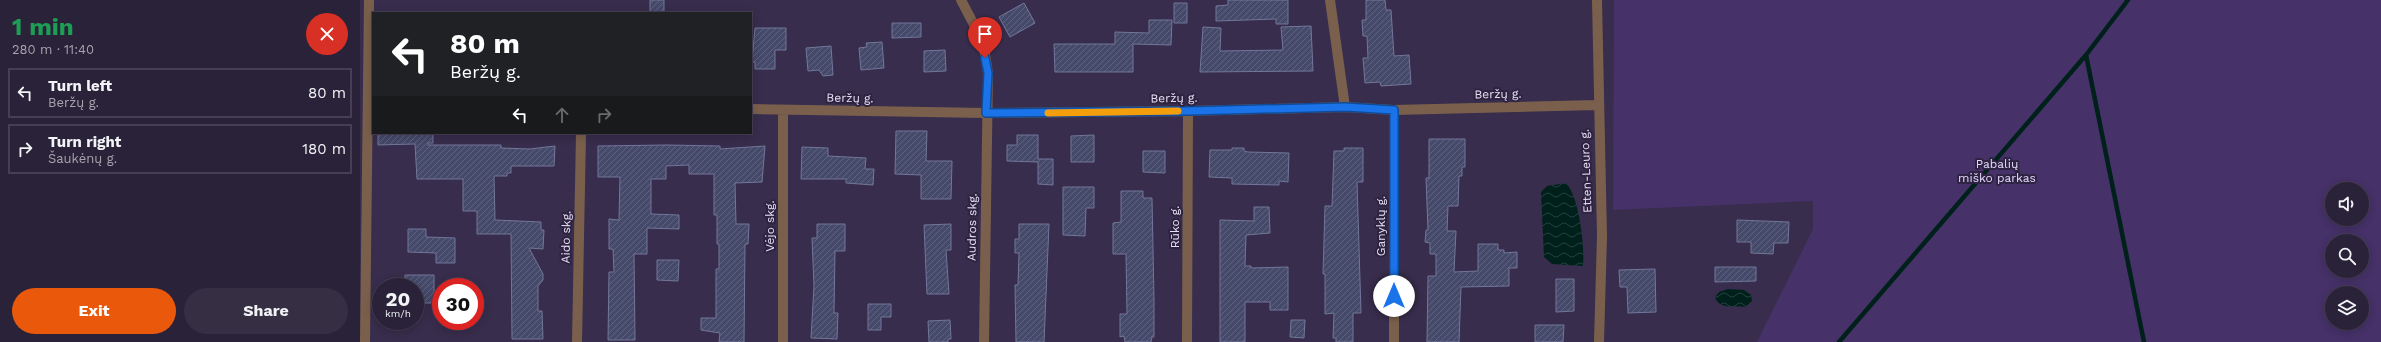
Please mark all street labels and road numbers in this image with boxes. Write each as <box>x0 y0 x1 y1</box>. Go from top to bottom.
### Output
street label: Beržų g. <box>1474 87 1522 101</box>
street label: Beržų g. <box>826 91 874 105</box>
street label: Beržų g. <box>1150 91 1198 105</box>
street label: Etten-Leuro g. <box>1578 129 1594 213</box>
street label: Audros skg. <box>964 193 980 261</box>
street label: Ganyklų g. <box>1374 196 1388 256</box>
street label: Vėjo skg. <box>763 200 777 252</box>
street label: Rūko g. <box>1168 206 1182 248</box>
street label: Aido skg. <box>559 211 573 263</box>

